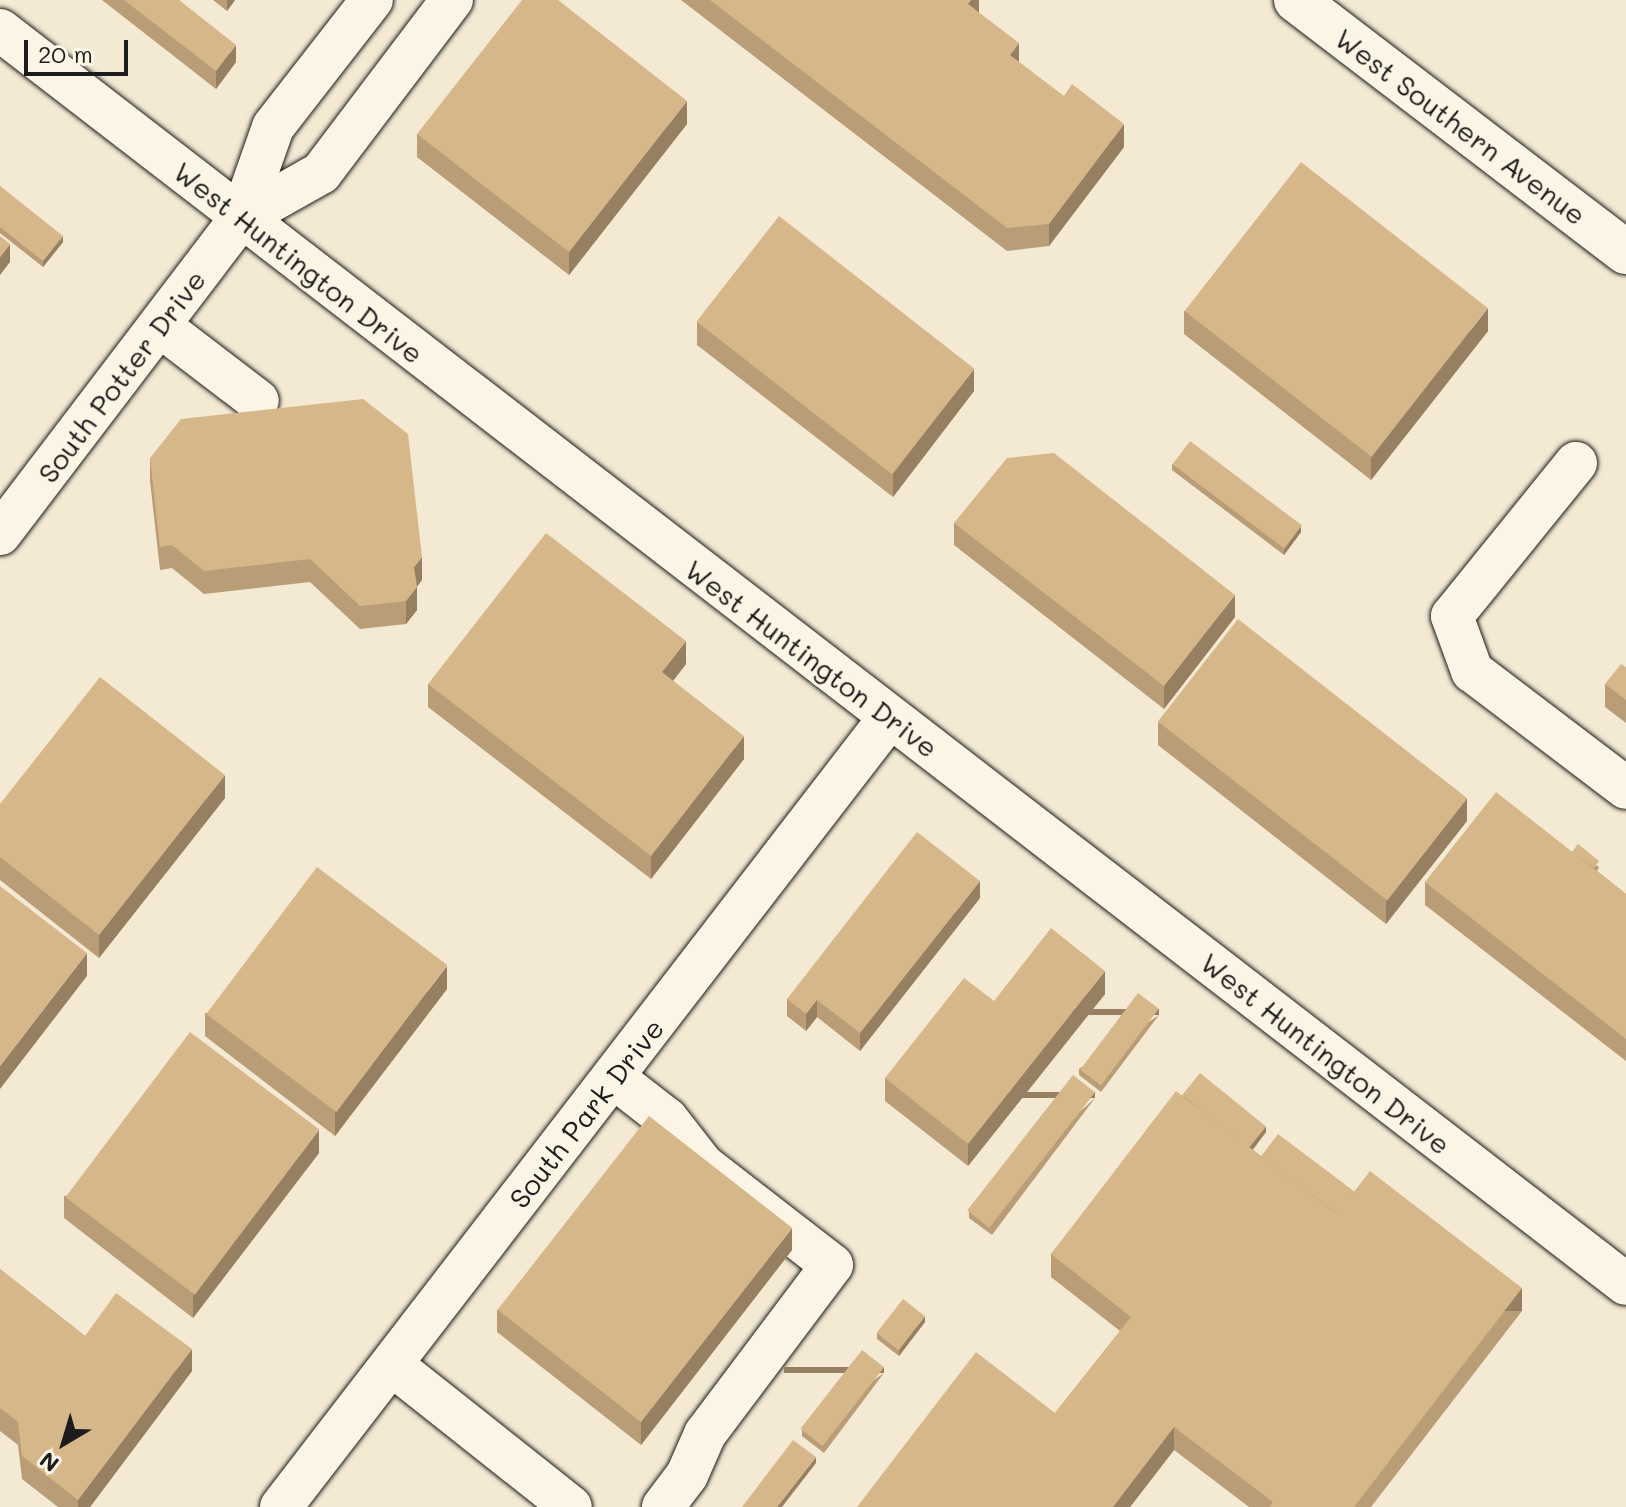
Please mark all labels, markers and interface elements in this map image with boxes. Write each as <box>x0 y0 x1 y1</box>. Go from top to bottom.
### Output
street label: West Southern Avenue <box>1329 21 1593 231</box>
scale bar <box>28 24 132 74</box>
text: 20 m <box>38 38 93 69</box>
street label: West Huntington Drive <box>167 154 431 370</box>
street label: South Potter Drive <box>30 263 212 489</box>
street label: West Huntington Drive <box>679 552 945 764</box>
street label: West Huntington Drive <box>1194 945 1458 1161</box>
street label: South Park Drive <box>502 1012 670 1214</box>
north arrow <box>24 1403 104 1483</box>
text: N <box>33 1446 64 1479</box>

